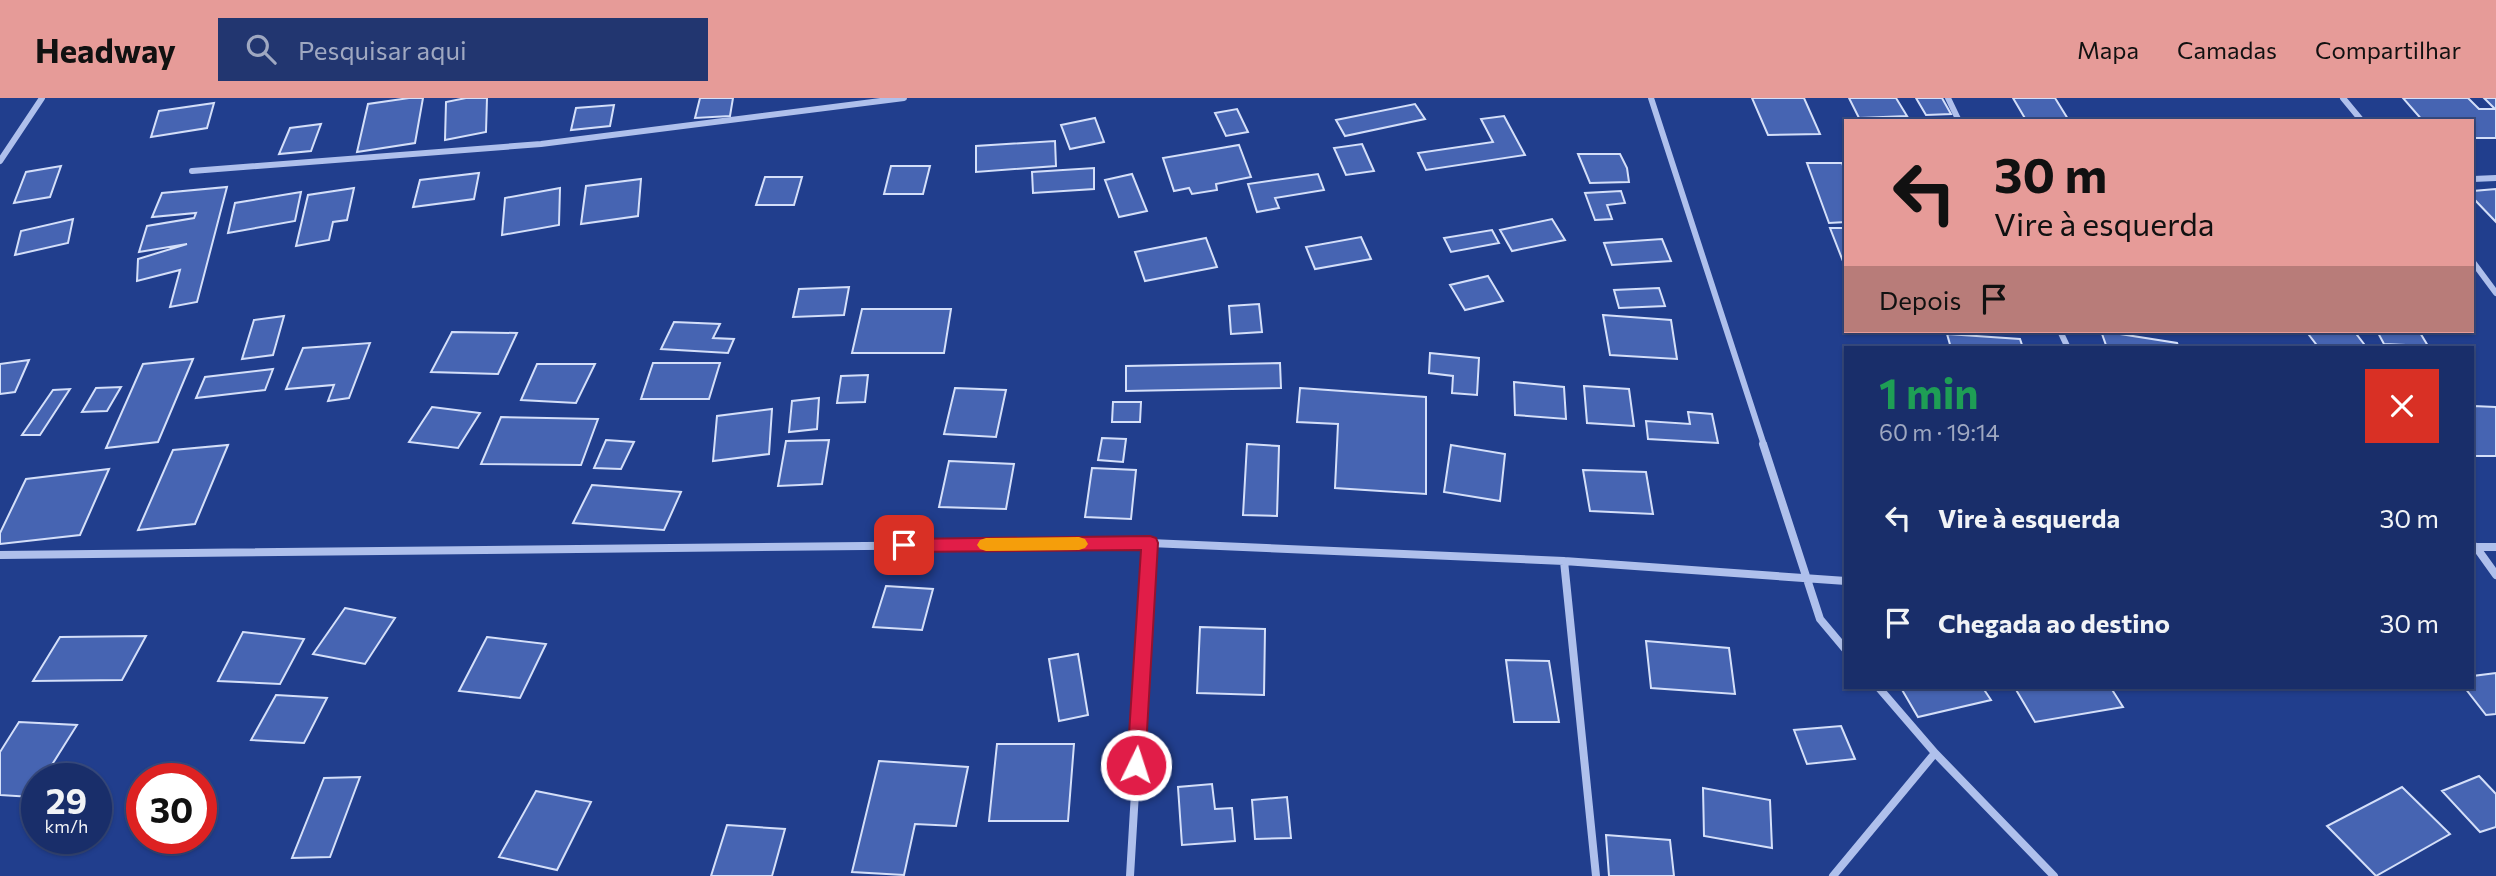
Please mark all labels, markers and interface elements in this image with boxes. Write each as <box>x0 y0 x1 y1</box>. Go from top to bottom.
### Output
search box <box>218 18 708 81</box>
text: Headway <box>35 29 176 70</box>
icon: search <box>242 30 280 68</box>
text: Pesquisar aqui <box>298 34 467 65</box>
text: Mapa <box>2077 35 2139 64</box>
text: Camadas <box>2177 35 2277 64</box>
text: Compartilhar <box>2315 35 2461 64</box>
text: 30 m <box>1994 143 2107 203</box>
icon: left <box>1879 147 1970 238</box>
text: Vire à esquerda <box>1994 203 2215 243</box>
icon: arrive <box>1975 280 2013 318</box>
text: Depois <box>1879 284 1961 315</box>
text: 1 min <box>1879 366 1979 418</box>
button: close <box>2365 369 2439 443</box>
text: 60 m · 19:14 <box>1879 418 2000 446</box>
icon: left <box>1879 499 1917 537</box>
text: Vire à esquerda <box>1938 502 2120 533</box>
text: 30 m <box>2380 502 2439 533</box>
pin <box>874 515 934 575</box>
icon: arrive <box>885 526 923 564</box>
icon: arrive <box>1879 604 1917 642</box>
text: Chegada ao destino <box>1938 607 2170 638</box>
text: 30 m <box>2380 607 2439 638</box>
position arrow <box>1099 728 1173 802</box>
speed limit sign: 30 <box>126 763 217 854</box>
text: 29 <box>46 778 87 821</box>
text: km/h <box>45 815 88 837</box>

